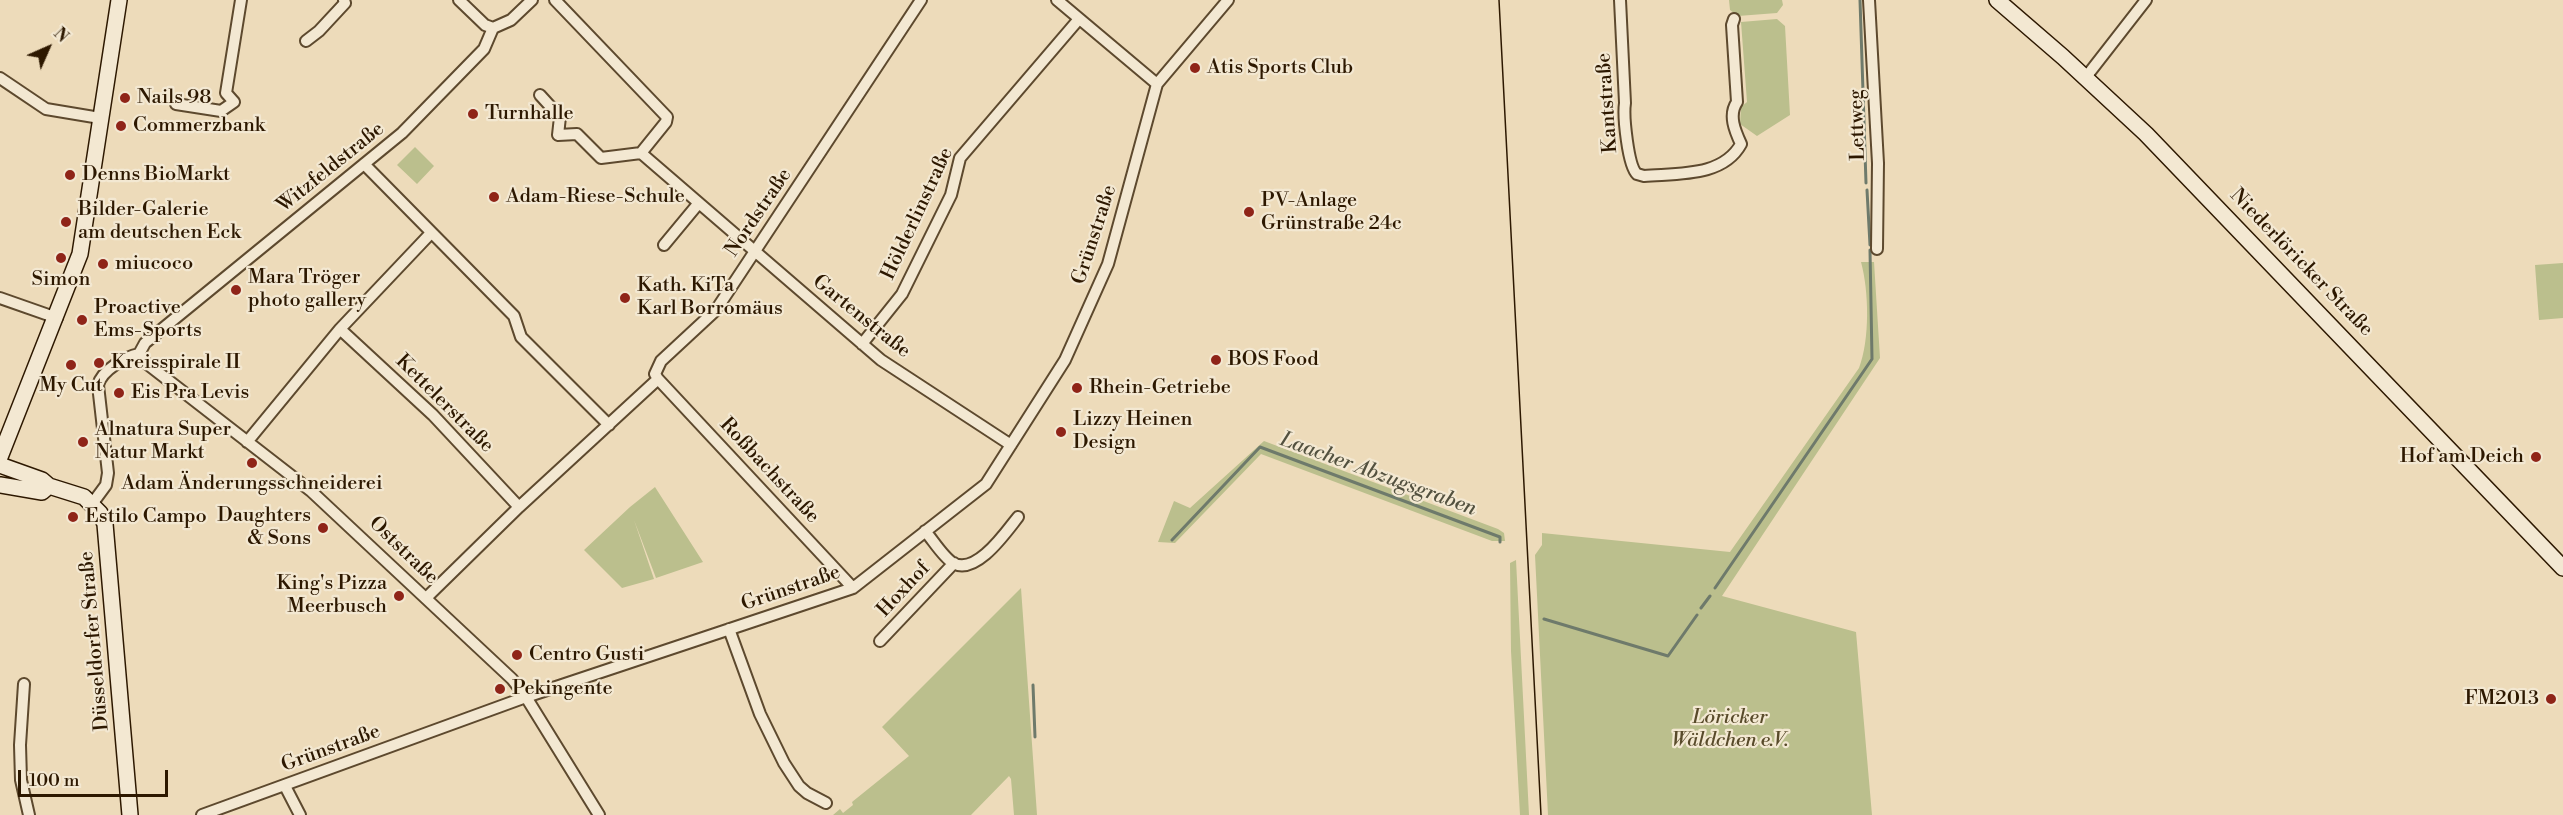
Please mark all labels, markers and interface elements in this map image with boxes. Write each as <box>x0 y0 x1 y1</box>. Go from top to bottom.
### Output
north arrow <box>18 18 78 78</box>
text: N <box>49 24 72 47</box>
street label: Kantstraße <box>1593 52 1623 154</box>
place label: Atis Sports Club <box>1207 56 1353 80</box>
marker: Atis Sports Club <box>1188 61 1202 75</box>
place label: Nails 98 <box>137 86 211 110</box>
street label: Lettweg <box>1845 89 1871 161</box>
marker: Nails 98 <box>118 91 132 105</box>
place label: Turnhalle <box>485 102 574 126</box>
marker: Turnhalle <box>466 107 480 121</box>
place label: Commerzbank <box>133 114 265 138</box>
street label: Witzfeldstraße <box>273 118 389 218</box>
marker: Commerzbank <box>114 119 128 133</box>
street label: Hölderlinstraße <box>877 144 959 284</box>
place label: Denns BioMarkt <box>82 163 230 187</box>
street label: Nordstraße <box>721 164 797 262</box>
marker: Denns BioMarkt <box>63 168 77 182</box>
street label: Grünstraße <box>1068 182 1122 288</box>
street label: Niederlöricker Straße <box>2224 184 2378 342</box>
place label: Adam-Riese-Schule <box>506 185 685 209</box>
place label: PV-Anlage Grünstraße 24c <box>1261 189 1402 236</box>
marker: Adam-Riese-Schule <box>487 190 501 204</box>
place label: Bilder-Galerie am deutschen Eck <box>78 198 241 245</box>
marker: PV-Anlage Grünstraße 24c <box>1242 205 1256 219</box>
marker: Bilder-Galerie am deutschen Eck <box>59 215 73 229</box>
marker: Simon <box>54 251 68 265</box>
place label: miucoco <box>115 252 193 276</box>
marker: miucoco <box>96 257 110 271</box>
place label: Mara Tröger photo gallery <box>248 266 366 313</box>
place label: Simon <box>32 268 90 292</box>
street label: Gartenstraße <box>807 270 915 364</box>
place label: Kath. KiTa Karl Borromäus <box>637 274 783 321</box>
marker: Mara Tröger photo gallery <box>229 283 243 297</box>
marker: Kath. KiTa Karl Borromäus <box>618 291 632 305</box>
place label: Proactive Ems-Sports <box>94 296 202 343</box>
marker: Proactive Ems-Sports <box>75 313 89 327</box>
place label: BOS Food <box>1228 348 1319 372</box>
street label: Kettelerstraße <box>390 350 498 458</box>
place label: Kreisspirale II <box>111 351 240 375</box>
marker: BOS Food <box>1209 353 1223 367</box>
marker: Kreisspirale II <box>92 356 106 370</box>
marker: My Cut <box>64 358 78 372</box>
place label: My Cut <box>39 374 103 398</box>
place label: Rhein-Getriebe <box>1089 376 1231 400</box>
place label: Eis Pra Levis <box>131 381 249 405</box>
marker: Rhein-Getriebe <box>1070 381 1084 395</box>
marker: Eis Pra Levis <box>112 386 126 400</box>
place label: Lizzy Heinen Design <box>1073 408 1193 455</box>
street label: Roßbachstraße <box>714 413 824 529</box>
place label: Alnatura Super Natur Markt <box>95 418 231 465</box>
marker: Lizzy Heinen Design <box>1054 425 1068 439</box>
water label: Laacher Abzugsgraben <box>1276 428 1480 522</box>
marker: Alnatura Super Natur Markt <box>76 435 90 449</box>
place label: Hof am Deich <box>2400 445 2524 469</box>
marker: Hof am Deich <box>2529 450 2543 464</box>
marker: Adam Änderungsschneiderei <box>245 456 259 470</box>
place label: Adam Änderungsschneiderei <box>121 472 383 496</box>
place label: Daughters & Sons <box>217 504 311 551</box>
place label: Estilo Campo <box>85 505 207 529</box>
marker: Estilo Campo <box>66 510 80 524</box>
street label: Oststraße <box>363 512 443 590</box>
marker: Daughters & Sons <box>316 521 330 535</box>
street label: Düsseldorfer Straße <box>75 550 115 732</box>
street label: Hoxhof <box>872 557 936 623</box>
street label: Grünstraße <box>738 561 844 617</box>
place label: King's Pizza Meerbusch <box>277 572 387 619</box>
marker: King's Pizza Meerbusch <box>392 589 406 603</box>
place label: Centro Gusti <box>529 643 644 667</box>
marker: Centro Gusti <box>510 648 524 662</box>
place label: Pekingente <box>512 677 613 701</box>
marker: Pekingente <box>493 682 507 696</box>
place label: FM2013 <box>2464 687 2539 711</box>
marker: FM2013 <box>2544 692 2558 706</box>
park label: Löricker Wäldchen e.V. <box>1672 706 1788 753</box>
street label: Grünstraße <box>278 720 384 778</box>
scale bar <box>21 758 171 796</box>
text: 100 m <box>29 769 80 792</box>

